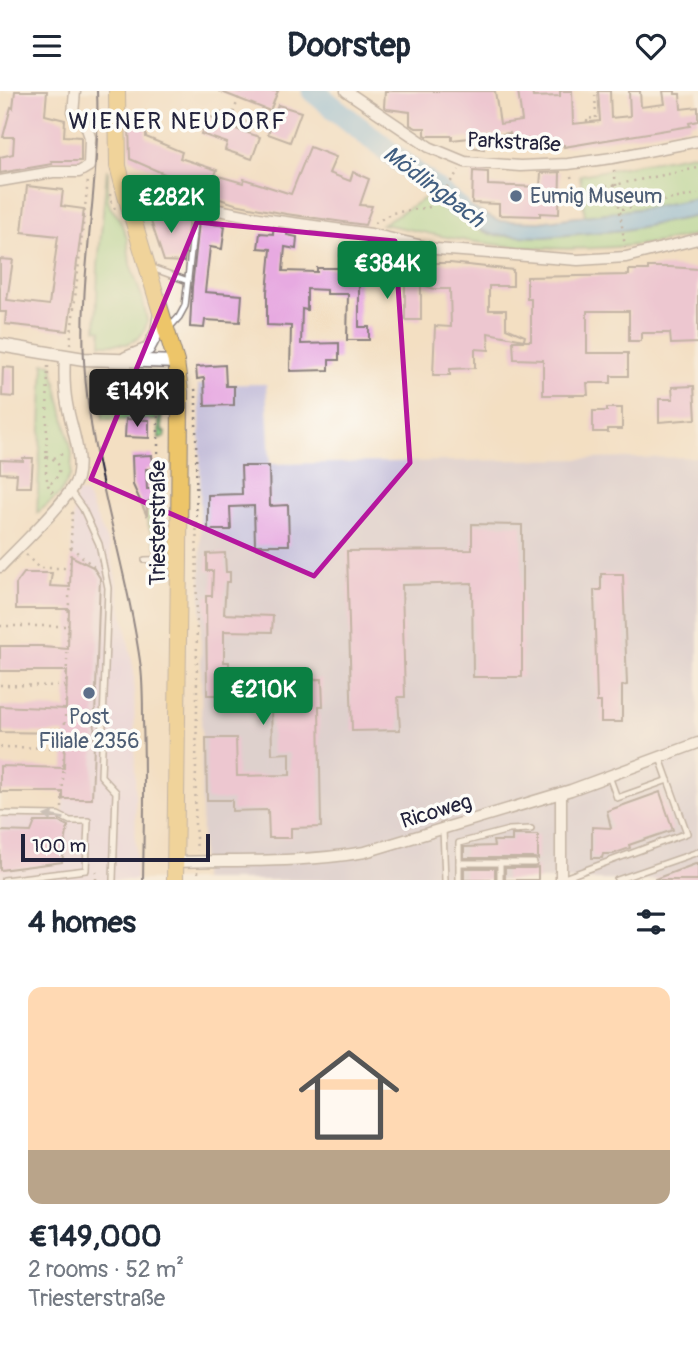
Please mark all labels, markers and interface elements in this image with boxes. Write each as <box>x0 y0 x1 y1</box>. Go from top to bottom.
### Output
text: Doorstep <box>287 26 411 66</box>
icon: menu <box>28 27 66 65</box>
icon: heart <box>632 27 670 65</box>
district label: WIENER NEUDORF <box>68 107 288 136</box>
street label: Parkstraße <box>466 127 562 158</box>
water label: Mödlingbach <box>378 139 491 234</box>
pin: €282K <box>122 176 220 235</box>
text: €282K <box>138 183 204 212</box>
place label: Eumig Museum <box>530 183 662 210</box>
marker: Eumig Museum <box>508 188 524 204</box>
pin: €384K <box>338 241 436 301</box>
text: €384K <box>354 249 420 278</box>
pin: €149K <box>88 369 186 429</box>
text: €149K <box>105 377 169 406</box>
street label: Triesterstraße <box>145 460 172 586</box>
pin: €210K <box>214 667 312 727</box>
text: €210K <box>230 675 296 704</box>
marker: Post Filiale 2356 <box>81 685 97 701</box>
place label: Post Filiale 2356 <box>38 704 140 755</box>
street label: Ricoweg <box>397 788 475 835</box>
one-way arrow <box>43 811 65 822</box>
scale bar <box>21 831 210 863</box>
text: 100 m <box>32 834 86 858</box>
icon: filters <box>632 903 670 941</box>
text: 4 homes <box>28 904 136 941</box>
icon: home <box>286 1032 412 1158</box>
text: €149,000 <box>28 1218 161 1255</box>
text: 2 rooms · 52 m² <box>28 1255 184 1284</box>
text: Triesterstraße <box>28 1284 165 1313</box>

